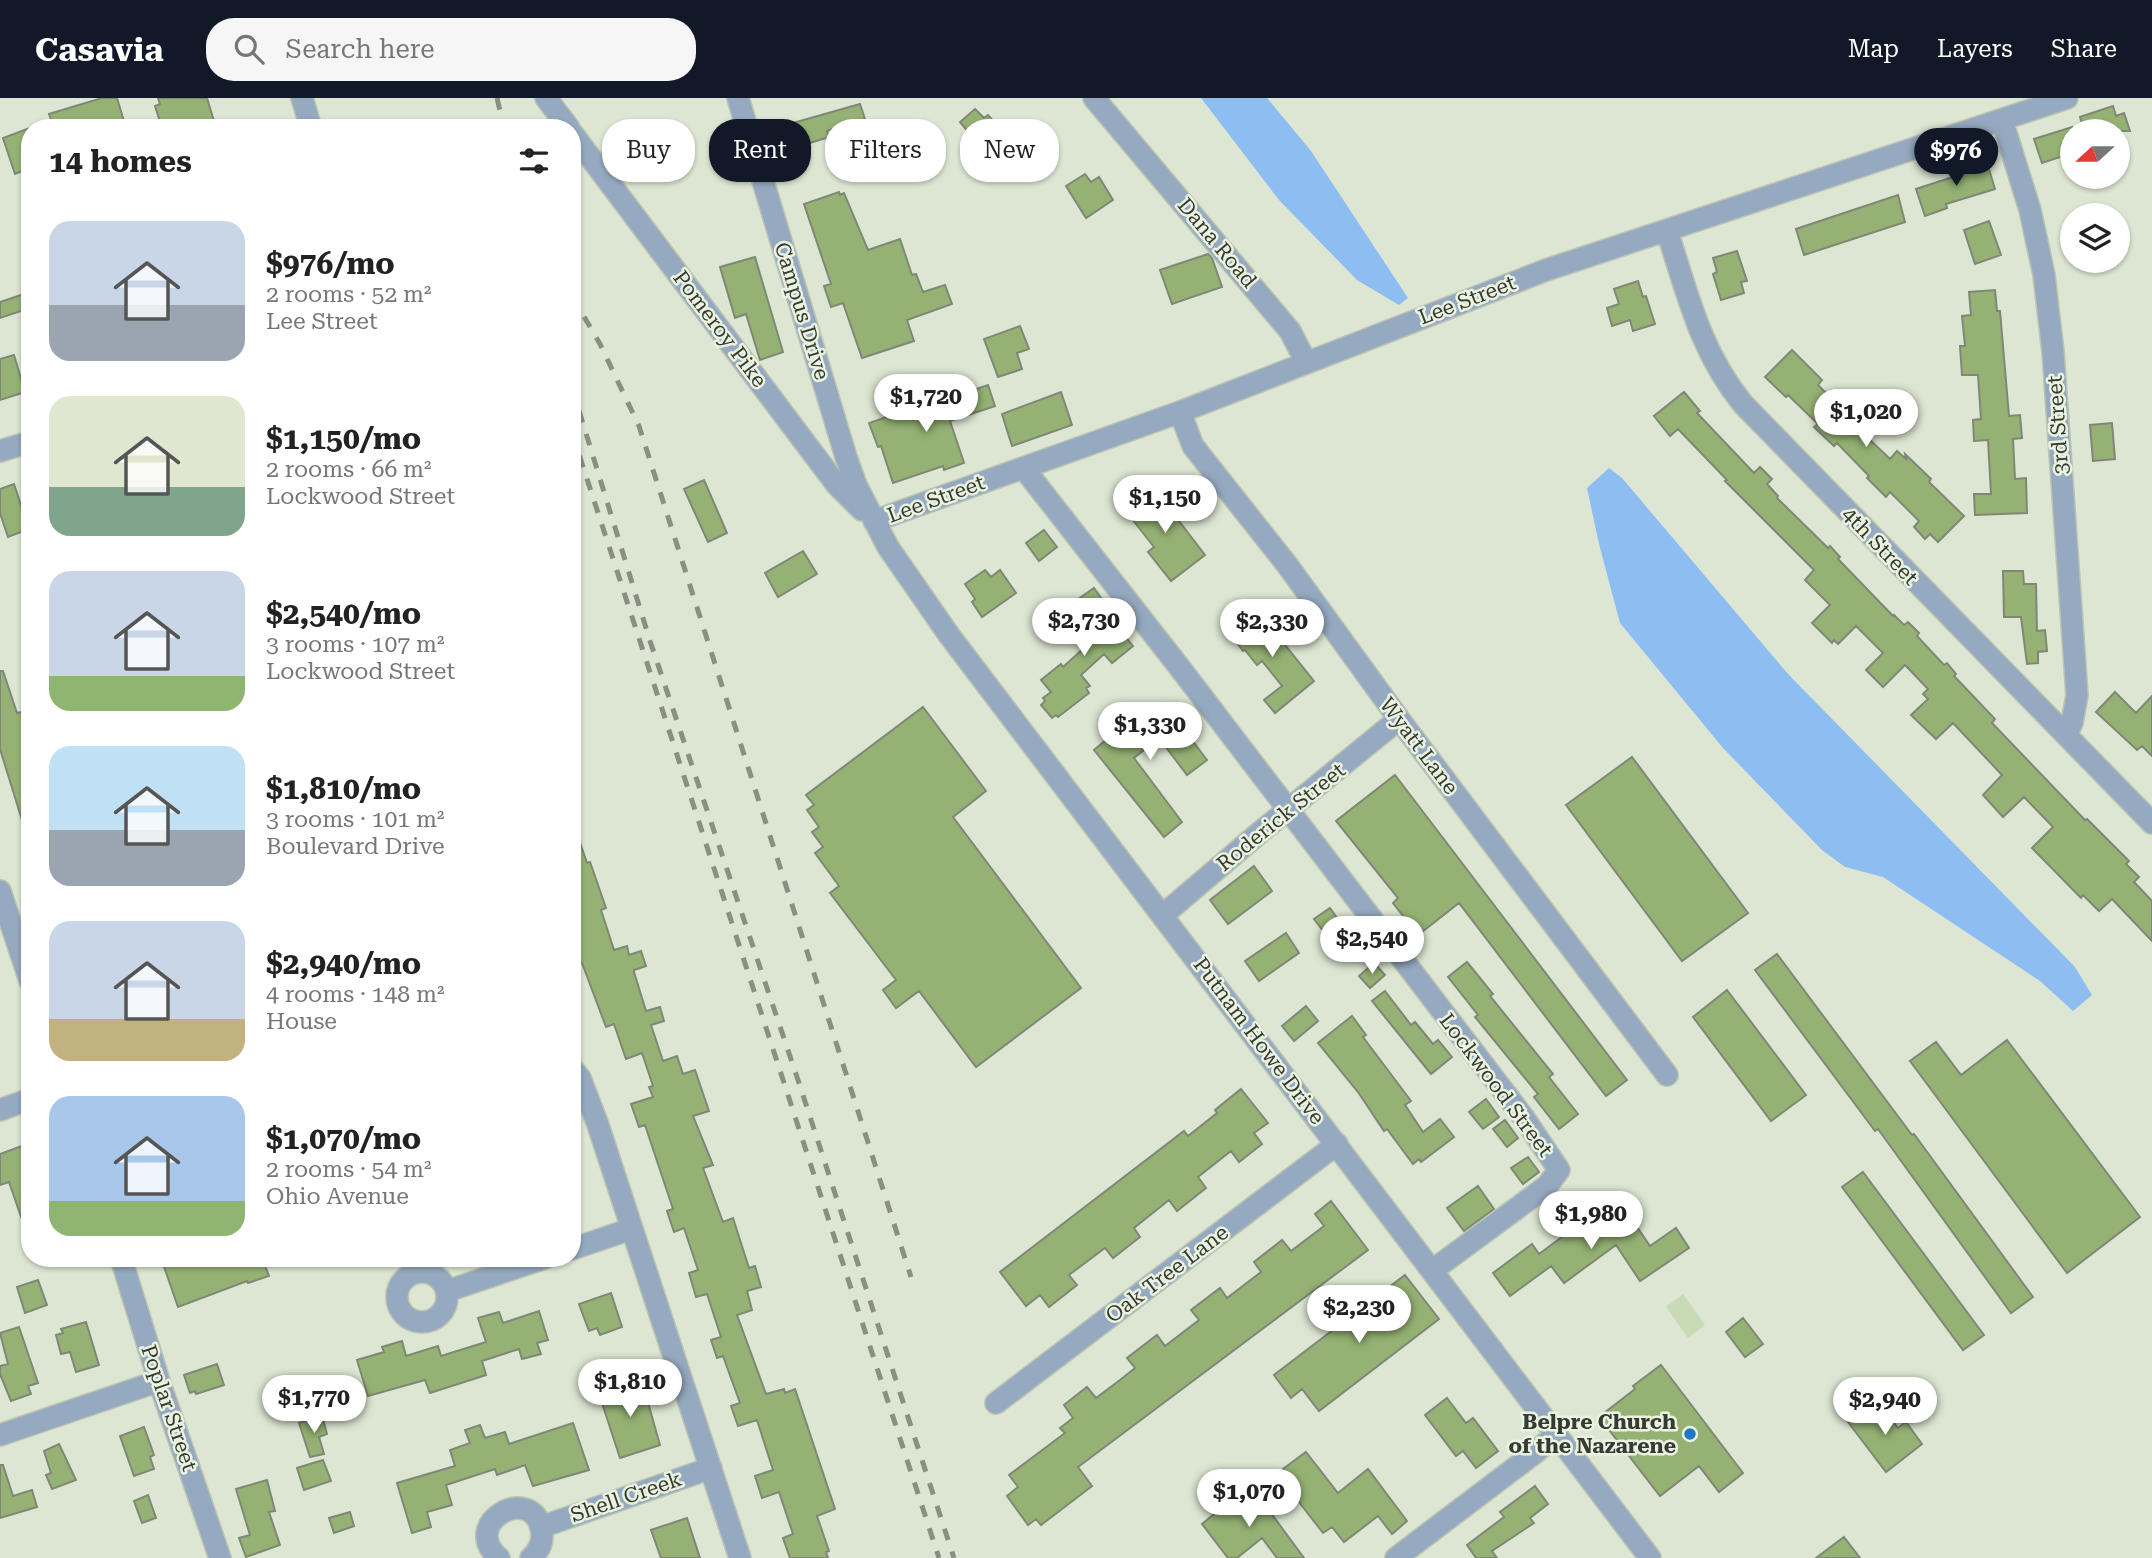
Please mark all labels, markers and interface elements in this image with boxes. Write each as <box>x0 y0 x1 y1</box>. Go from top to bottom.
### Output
search box <box>206 18 696 81</box>
text: Casavia <box>35 30 164 69</box>
icon: search <box>230 30 268 68</box>
text: Search here <box>286 34 434 64</box>
text: Map <box>1848 35 1899 63</box>
text: Layers <box>1937 35 2013 63</box>
text: Share <box>2051 35 2117 63</box>
chip: Buy <box>602 119 695 182</box>
chip: Rent <box>709 119 811 182</box>
chip: Filters <box>825 119 946 182</box>
chip: New <box>960 119 1059 182</box>
north arrow <box>2060 119 2130 189</box>
map controls <box>2060 119 2130 273</box>
pin: $976 <box>1915 129 1997 188</box>
text: $976 <box>1930 137 1982 164</box>
icon: filters <box>515 142 553 180</box>
text: 14 homes <box>49 144 192 179</box>
street label: Dana Road <box>1173 193 1262 293</box>
button: layers <box>2060 203 2130 273</box>
street label: Campus Drive <box>770 239 834 383</box>
text: $976/mo <box>266 246 395 281</box>
icon: home <box>105 249 189 333</box>
street label: Pomeroy Pike <box>668 266 772 392</box>
street label: Lee Street <box>1415 270 1519 329</box>
text: 2 rooms · 52 m² <box>266 281 432 308</box>
text: Lee Street <box>266 308 378 335</box>
pin: $1,720 <box>869 374 983 434</box>
street label: 3rd Street <box>2043 375 2073 475</box>
text: $1,720 <box>890 383 962 410</box>
pin: $1,020 <box>1809 390 1923 449</box>
text: $1,020 <box>1830 398 1902 425</box>
text: $1,150/mo <box>266 421 421 456</box>
icon: home <box>105 424 189 508</box>
text: 2 rooms · 66 m² <box>266 456 432 483</box>
street label: Lee Street <box>884 470 988 528</box>
pin: $1,150 <box>1108 476 1222 535</box>
text: Lockwood Street <box>266 483 455 510</box>
text: $1,150 <box>1129 484 1201 511</box>
street label: 4th Street <box>1837 502 1923 590</box>
text: $2,540/mo <box>266 596 421 631</box>
pin: $2,730 <box>1027 598 1141 658</box>
icon: home <box>105 599 189 683</box>
pin: $2,330 <box>1215 600 1329 659</box>
text: $2,730 <box>1048 607 1120 634</box>
text: $2,330 <box>1236 608 1308 635</box>
text: 3 rooms · 107 m² <box>266 631 444 658</box>
text: Lockwood Street <box>266 658 455 685</box>
street label: Wyatt Lane <box>1375 693 1463 799</box>
pin: $1,330 <box>1093 702 1207 762</box>
text: $1,330 <box>1114 711 1186 738</box>
street label: Roderick Street <box>1212 758 1350 876</box>
text: $1,810/mo <box>266 771 421 806</box>
icon: home <box>105 774 189 858</box>
text: 3 rooms · 101 m² <box>266 806 444 833</box>
text: Boulevard Drive <box>266 833 445 860</box>
pin: $2,540 <box>1315 916 1429 976</box>
text: $2,540 <box>1336 925 1408 952</box>
text: $2,940/mo <box>266 946 421 981</box>
icon: home <box>105 949 189 1033</box>
street label: Putnam Howe Drive <box>1188 953 1330 1129</box>
text: 4 rooms · 148 m² <box>266 981 444 1008</box>
text: House <box>266 1008 337 1035</box>
street label: Lockwood Street <box>1434 1009 1558 1161</box>
text: $1,070/mo <box>266 1121 421 1156</box>
icon: home <box>105 1124 189 1208</box>
text: 2 rooms · 54 m² <box>266 1156 432 1183</box>
text: Ohio Avenue <box>266 1183 409 1210</box>
pin: $1,980 <box>1534 1192 1648 1251</box>
text: $1,980 <box>1555 1200 1627 1227</box>
street label: Oak Tree Lane <box>1101 1220 1233 1328</box>
pin: $2,230 <box>1302 1286 1416 1345</box>
text: $2,230 <box>1323 1294 1395 1321</box>
street label: Poplar Street <box>136 1342 202 1474</box>
pin: $1,810 <box>573 1360 687 1419</box>
text: $1,810 <box>594 1368 666 1395</box>
pin: $1,770 <box>257 1376 371 1435</box>
pin: $2,940 <box>1828 1378 1942 1437</box>
text: $1,770 <box>278 1384 350 1411</box>
text: $2,940 <box>1849 1386 1921 1413</box>
place label: Belpre Church of the Nazarene <box>1509 1410 1676 1458</box>
marker: Belpre Church of the Nazarene <box>1682 1426 1698 1442</box>
street label: Shell Creek <box>567 1467 685 1527</box>
pin: $1,070 <box>1192 1470 1306 1529</box>
text: $1,070 <box>1213 1478 1285 1505</box>

